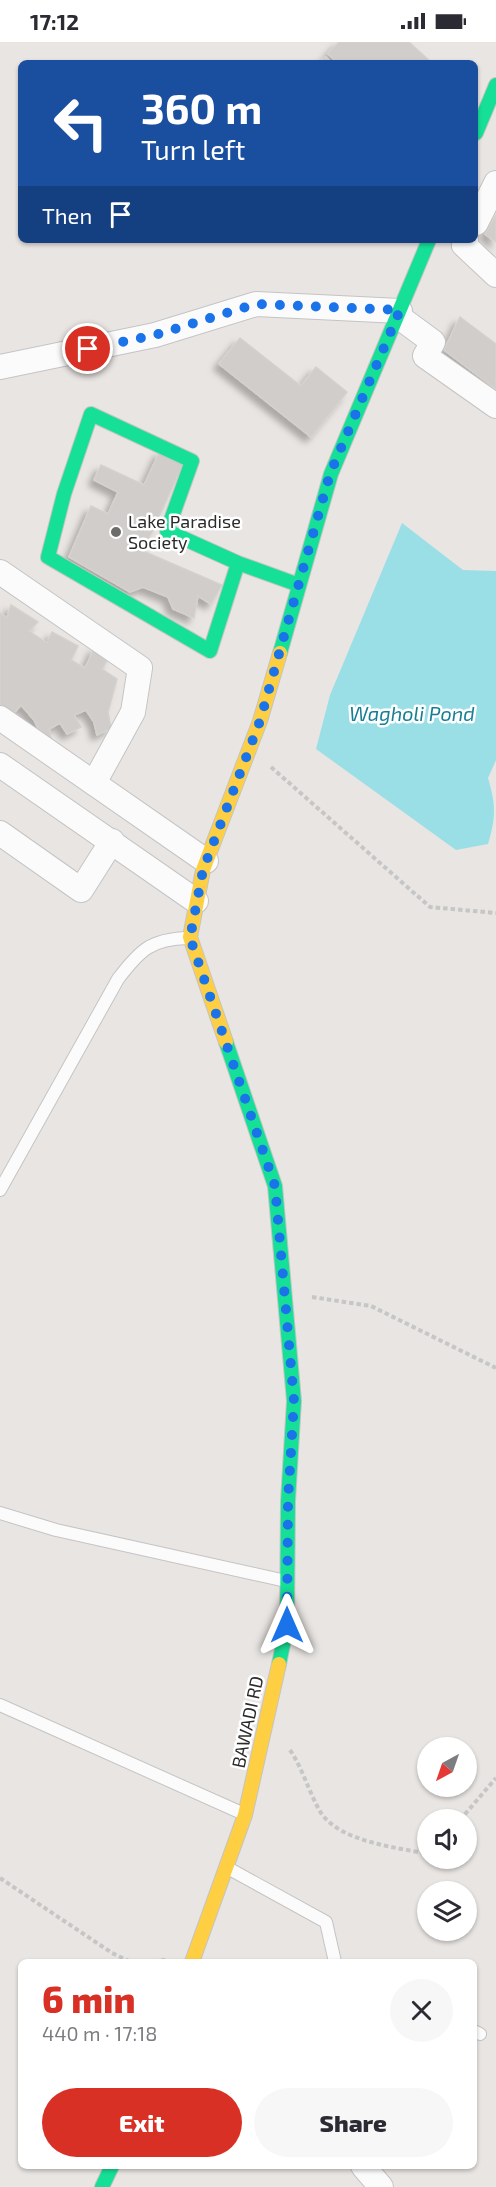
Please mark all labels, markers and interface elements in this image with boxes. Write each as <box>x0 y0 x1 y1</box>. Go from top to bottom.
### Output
text: 17:12 <box>30 8 79 34</box>
text: 360 m <box>141 82 262 132</box>
icon: left <box>42 84 120 162</box>
text: Turn left <box>141 133 245 165</box>
icon: arrive <box>104 198 137 231</box>
text: Then <box>42 202 92 228</box>
pin <box>62 323 113 374</box>
icon: arrive <box>71 332 104 365</box>
place label: Lake Paradise Society <box>128 510 241 553</box>
marker: Lake Paradise Society <box>109 525 123 539</box>
water label: Wagholi Pond <box>349 701 475 725</box>
position arrow <box>255 1593 319 1657</box>
street label: BAWADI RD <box>227 1674 268 1770</box>
north arrow <box>417 1737 477 1797</box>
map controls <box>417 1737 477 1941</box>
button: sound <box>417 1809 477 1869</box>
button: layers <box>417 1881 477 1941</box>
text: 6 min <box>42 1977 136 2020</box>
button: close <box>390 1979 453 2042</box>
text: 440 m · 17:18 <box>42 2021 157 2045</box>
button: Exit <box>42 2088 242 2157</box>
button: Share <box>254 2088 453 2157</box>

